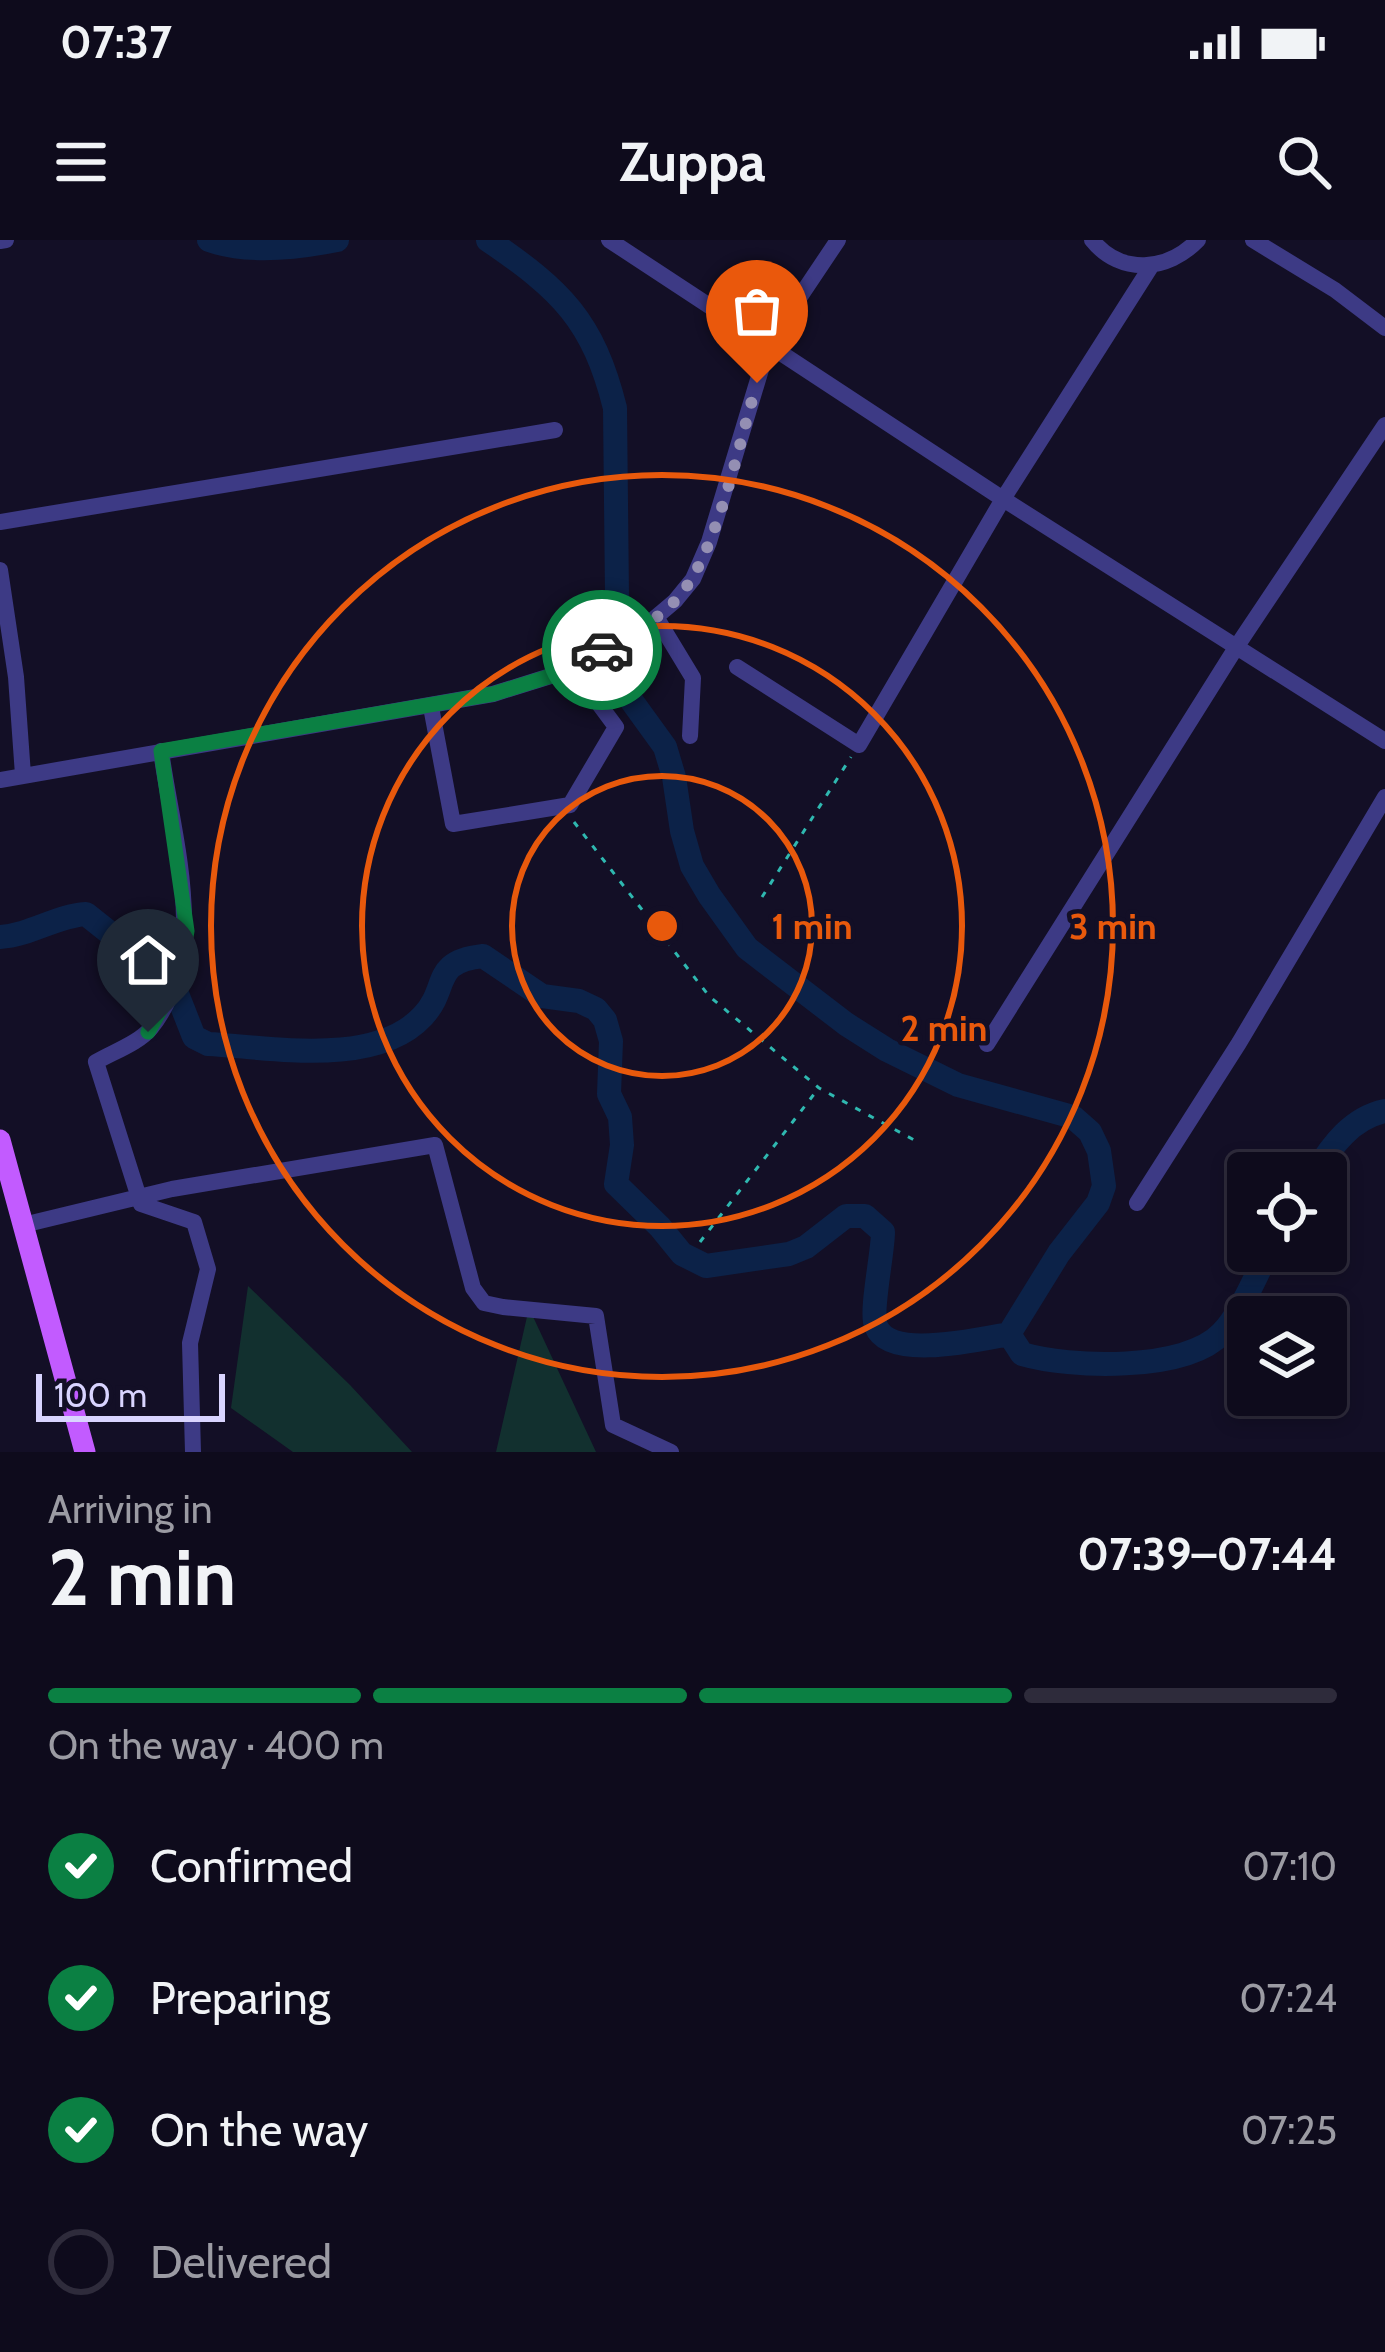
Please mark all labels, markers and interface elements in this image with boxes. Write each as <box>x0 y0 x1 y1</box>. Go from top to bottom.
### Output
text: 07:37 <box>60 15 172 69</box>
icon: menu <box>48 129 114 195</box>
text: Zuppa <box>619 129 766 195</box>
icon: search <box>1271 129 1337 195</box>
pin <box>706 260 808 383</box>
icon: bag <box>724 278 790 344</box>
courier <box>542 590 662 710</box>
icon: car <box>569 617 635 683</box>
text: 1 min <box>771 904 853 948</box>
text: 3 min <box>1069 904 1157 948</box>
centre of rings <box>641 905 683 947</box>
pin <box>97 909 199 1032</box>
icon: home <box>115 927 181 993</box>
text: 2 min <box>901 1006 987 1050</box>
map controls <box>1227 1152 1347 1416</box>
button: locate <box>1227 1152 1347 1272</box>
button: layers <box>1227 1296 1347 1416</box>
scale bar <box>36 1368 225 1421</box>
text: 100 m <box>54 1375 147 1415</box>
text: Arriving in <box>48 1485 212 1533</box>
text: 07:39–07:44 <box>1077 1527 1337 1581</box>
text: 2 min <box>48 1530 236 1625</box>
text: On the way · 400 m <box>48 1721 384 1769</box>
icon: check <box>48 1833 114 1899</box>
text: Confirmed <box>150 1839 353 1893</box>
text: 07:10 <box>1243 1842 1337 1890</box>
icon: check <box>48 1965 114 2031</box>
text: Preparing <box>150 1971 330 2025</box>
text: 07:24 <box>1239 1974 1337 2022</box>
icon: check <box>48 2097 114 2163</box>
text: On the way <box>150 2103 368 2157</box>
text: 07:25 <box>1241 2106 1337 2154</box>
text: Delivered <box>150 2235 332 2289</box>

